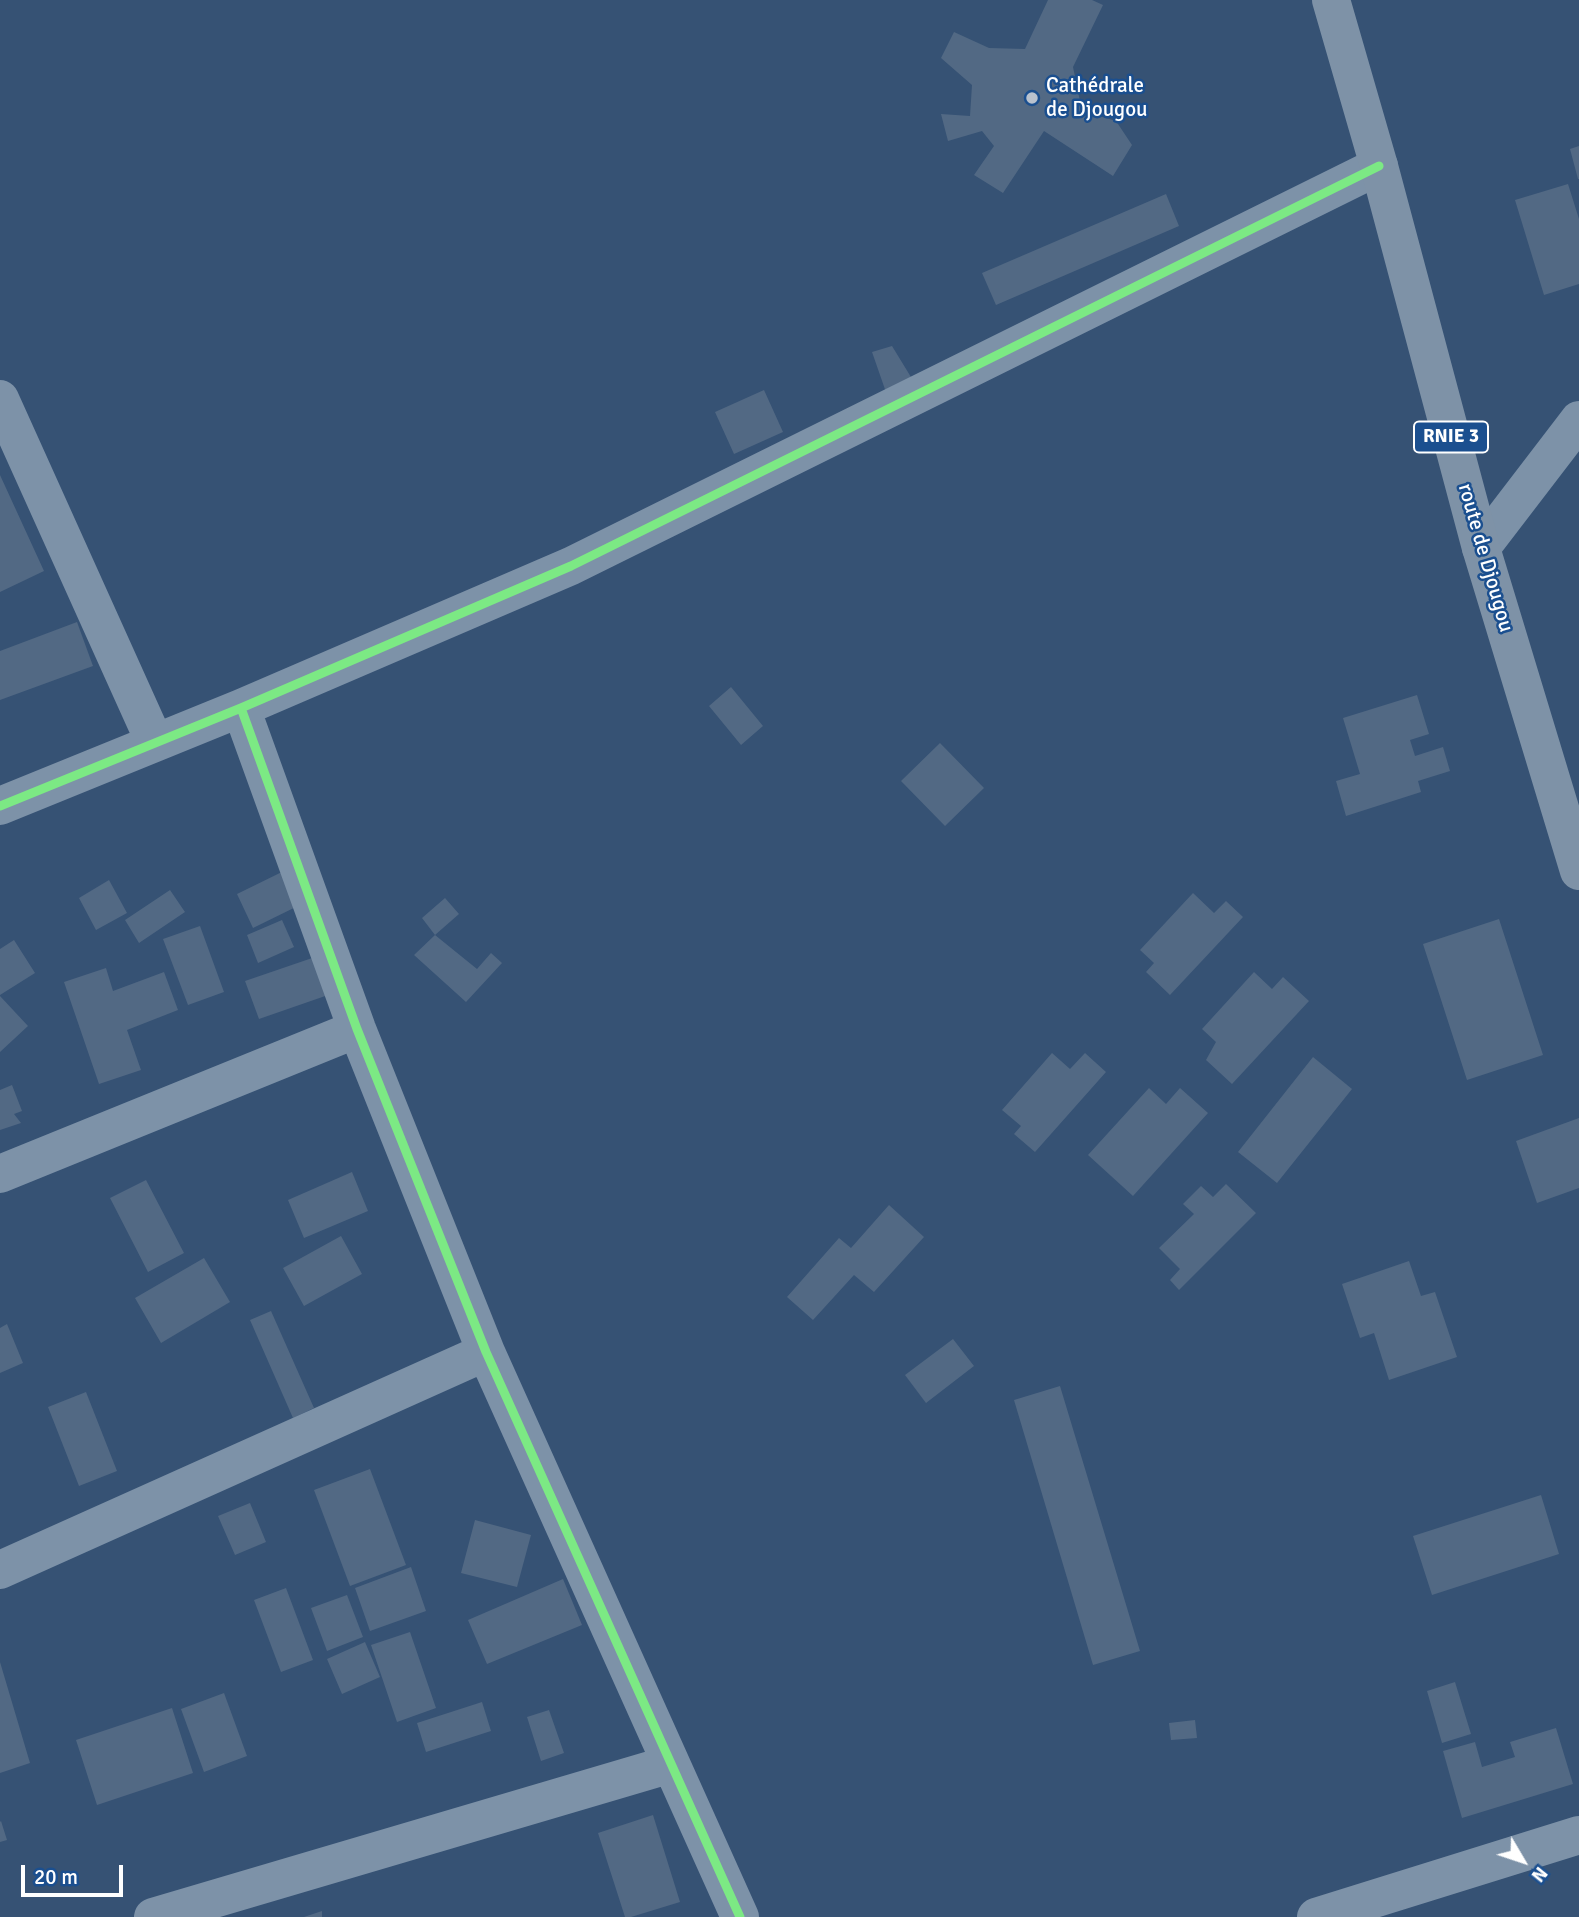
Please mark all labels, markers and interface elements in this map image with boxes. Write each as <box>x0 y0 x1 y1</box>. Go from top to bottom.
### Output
place label: Cathédrale de Djougou <box>1046 73 1148 123</box>
marker: Cathédrale de Djougou <box>1024 90 1040 106</box>
road number: RNIE 3 <box>1414 422 1488 452</box>
street label: route de Djougou <box>1452 481 1518 635</box>
north arrow <box>1488 1826 1558 1896</box>
scale bar <box>24 1850 126 1894</box>
text: N <box>1526 1862 1553 1887</box>
text: 20 m <box>34 1864 78 1890</box>

